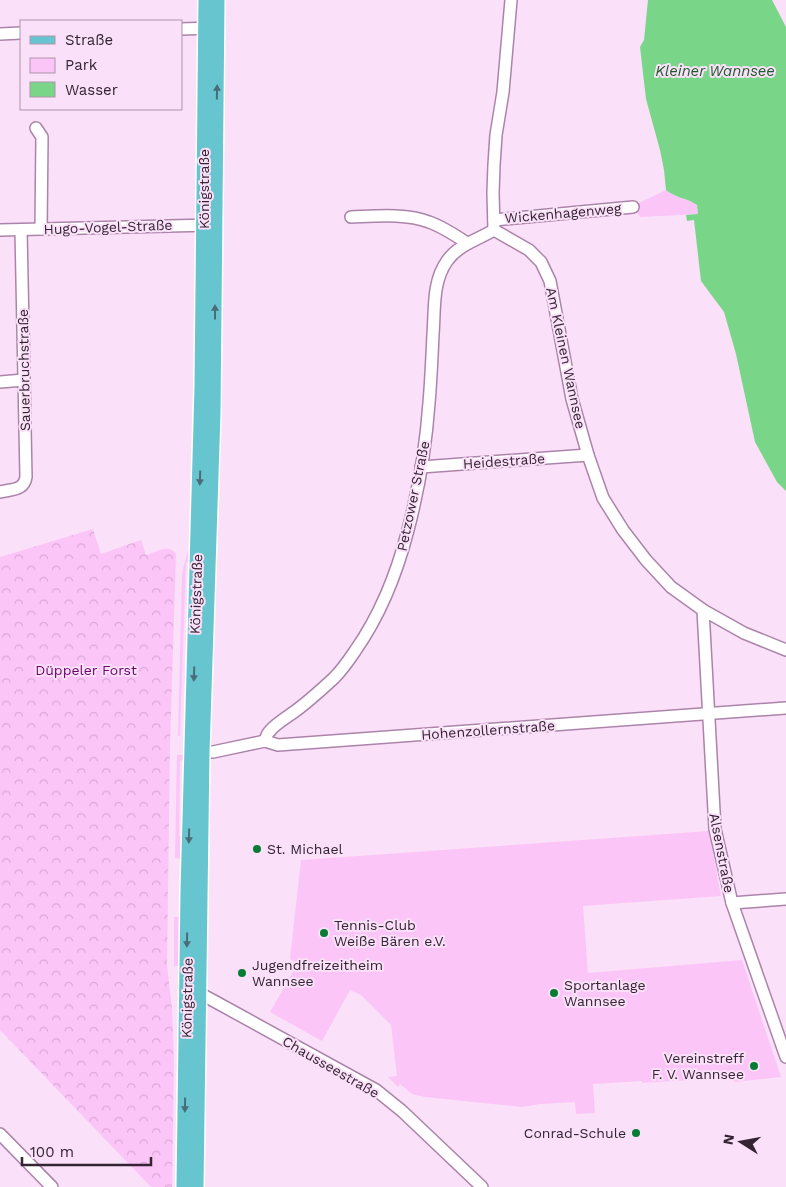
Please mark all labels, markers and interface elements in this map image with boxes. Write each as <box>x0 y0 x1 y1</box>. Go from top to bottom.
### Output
legend <box>20 20 182 110</box>
text: Straße <box>65 31 113 49</box>
text: Park <box>65 56 98 74</box>
water label: Kleiner Wannsee <box>655 62 775 80</box>
text: Wasser <box>65 81 118 99</box>
one-way arrow <box>213 84 221 100</box>
street label: Königstraße <box>196 149 212 229</box>
street label: Wickenhagenweg <box>504 200 623 226</box>
street label: Hugo-Vogel-Straße <box>43 217 173 237</box>
street label: Am Kleinen Wannsee <box>543 286 589 430</box>
one-way arrow <box>211 303 219 319</box>
street label: Sauerbruchstraße <box>15 309 33 431</box>
street label: Petzower Straße <box>393 439 433 553</box>
street label: Heidestraße <box>462 450 546 472</box>
one-way arrow <box>196 470 204 486</box>
street label: Königstraße <box>187 554 205 634</box>
park label: Düppeler Forst <box>35 662 137 678</box>
one-way arrow <box>189 666 197 682</box>
street label: Hohenzollernstraße <box>421 717 555 743</box>
street label: Alsenstraße <box>706 812 738 894</box>
one-way arrow <box>185 828 193 844</box>
place label: St. Michael <box>267 841 344 857</box>
marker: St. Michael <box>251 843 263 855</box>
place label: Tennis-Club Weiße Bären e.V. <box>334 917 446 949</box>
marker: Tennis-Club Weiße Bären e.V. <box>318 927 330 939</box>
one-way arrow <box>183 932 191 948</box>
place label: Jugendfreizeitheim Wannsee <box>252 957 383 989</box>
street label: Königstraße <box>178 958 196 1038</box>
marker: Jugendfreizeitheim Wannsee <box>236 967 248 979</box>
place label: Sportanlage Wannsee <box>564 977 646 1009</box>
marker: Sportanlage Wannsee <box>548 987 560 999</box>
street label: Chausseestraße <box>280 1033 382 1101</box>
place label: Vereinstreff F. V. Wannsee <box>652 1050 744 1082</box>
marker: Vereinstreff F. V. Wannsee <box>748 1060 760 1072</box>
one-way arrow <box>181 1097 189 1113</box>
north arrow <box>716 1117 766 1167</box>
place label: Conrad-Schule <box>524 1125 626 1141</box>
marker: Conrad-Schule <box>630 1127 642 1139</box>
text: N <box>719 1133 737 1146</box>
scale bar <box>22 1134 151 1166</box>
text: 100 m <box>30 1143 74 1161</box>

